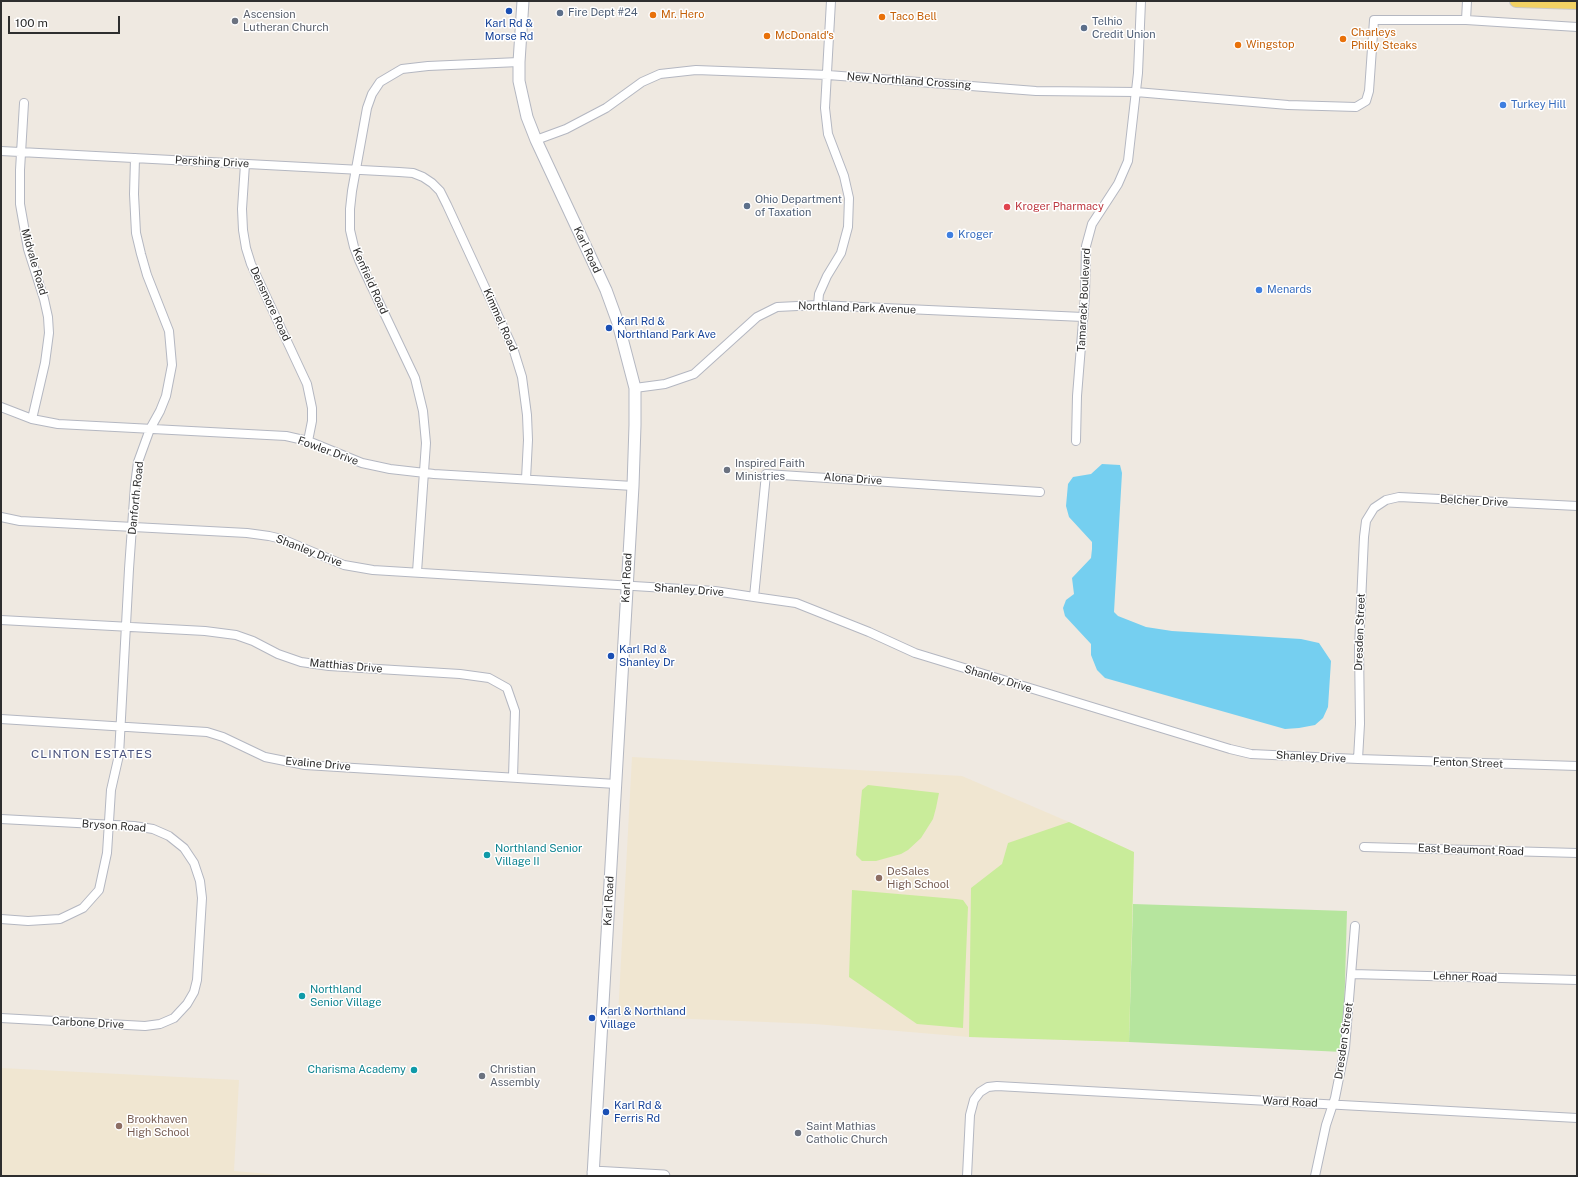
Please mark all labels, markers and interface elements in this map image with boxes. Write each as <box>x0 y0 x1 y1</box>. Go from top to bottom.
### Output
marker: Karl Rd & Morse Rd <box>504 6 514 16</box>
place label: Fire Dept #24 <box>568 6 638 20</box>
scale bar <box>10 8 122 34</box>
place label: Ascension Lutheran Church <box>243 8 329 34</box>
marker: Fire Dept #24 <box>555 8 565 18</box>
place label: Mr. Hero <box>661 8 704 22</box>
marker: Mr. Hero <box>648 10 658 20</box>
place label: Taco Bell <box>890 10 937 24</box>
marker: Taco Bell <box>877 12 887 22</box>
place label: Telhio Credit Union <box>1092 15 1156 41</box>
text: 100 m <box>15 16 48 30</box>
marker: Ascension Lutheran Church <box>230 16 240 26</box>
place label: Karl Rd & Morse Rd <box>485 17 533 43</box>
marker: Telhio Credit Union <box>1079 23 1089 33</box>
place label: Charleys Philly Steaks <box>1351 26 1417 52</box>
place label: McDonald's <box>775 29 834 43</box>
marker: McDonald's <box>762 31 772 41</box>
marker: Charleys Philly Steaks <box>1338 34 1348 44</box>
place label: Wingstop <box>1246 38 1295 52</box>
marker: Wingstop <box>1233 40 1243 50</box>
street label: New Northland Crossing <box>846 70 972 92</box>
place label: Turkey Hill <box>1511 98 1566 112</box>
marker: Turkey Hill <box>1498 100 1508 110</box>
street label: Pershing Drive <box>175 153 249 171</box>
place label: Ohio Department of Taxation <box>755 193 842 219</box>
place label: Kroger Pharmacy <box>1015 200 1104 214</box>
marker: Ohio Department of Taxation <box>742 201 752 211</box>
marker: Kroger Pharmacy <box>1002 202 1012 212</box>
street label: Karl Road <box>570 225 604 275</box>
street label: Midvale Road <box>18 227 50 297</box>
place label: Kroger <box>958 228 993 242</box>
marker: Kroger <box>945 230 955 240</box>
street label: Kenfield Road <box>349 246 391 316</box>
street label: Tamarack Boulevard <box>1075 248 1093 352</box>
street label: Densmore Road <box>247 265 293 343</box>
place label: Menards <box>1267 283 1312 297</box>
marker: Menards <box>1254 285 1264 295</box>
street label: Kimmel Road <box>480 286 520 354</box>
street label: Northland Park Avenue <box>798 299 916 317</box>
place label: Karl Rd & Northland Park Ave <box>617 315 716 341</box>
marker: Karl Rd & Northland Park Ave <box>604 323 614 333</box>
street label: Fowler Drive <box>296 434 360 468</box>
place label: Inspired Faith Ministries <box>735 457 805 483</box>
street label: Danforth Road <box>126 461 146 535</box>
marker: Inspired Faith Ministries <box>722 465 732 475</box>
street label: Alona Drive <box>823 470 883 488</box>
street label: Belcher Drive <box>1439 493 1509 509</box>
street label: Shanley Drive <box>274 532 344 570</box>
street label: Karl Road <box>619 553 635 603</box>
street label: Shanley Drive <box>654 581 724 599</box>
street label: Dresden Street <box>1352 593 1368 671</box>
place label: Karl Rd & Shanley Dr <box>619 643 675 669</box>
marker: Karl Rd & Shanley Dr <box>606 651 616 661</box>
street label: Matthias Drive <box>309 656 383 676</box>
street label: Shanley Drive <box>962 662 1034 696</box>
district label: CLINTON ESTATES <box>31 747 153 761</box>
street label: Shanley Drive <box>1276 749 1346 765</box>
street label: Evaline Drive <box>285 755 351 773</box>
street label: Fenton Street <box>1433 755 1503 771</box>
street label: Bryson Road <box>81 817 147 835</box>
place label: Northland Senior Village II <box>495 842 582 868</box>
street label: East Beaumont Road <box>1418 842 1524 858</box>
marker: Northland Senior Village II <box>482 850 492 860</box>
place label: DeSales High School <box>887 865 949 891</box>
marker: DeSales High School <box>874 873 884 883</box>
street label: Karl Road <box>601 876 617 926</box>
street label: Lehner Road <box>1433 969 1497 985</box>
place label: Northland Senior Village <box>310 983 381 1009</box>
marker: Northland Senior Village <box>297 991 307 1001</box>
street label: Dresden Street <box>1332 1002 1356 1080</box>
place label: Karl & Northland Village <box>600 1005 686 1031</box>
marker: Karl & Northland Village <box>587 1013 597 1023</box>
street label: Carbone Drive <box>52 1015 124 1031</box>
place label: Charisma Academy <box>308 1063 406 1077</box>
place label: Christian Assembly <box>490 1063 540 1089</box>
marker: Charisma Academy <box>409 1065 419 1075</box>
marker: Christian Assembly <box>477 1071 487 1081</box>
street label: Ward Road <box>1262 1094 1318 1110</box>
place label: Karl Rd & Ferris Rd <box>614 1099 662 1125</box>
marker: Karl Rd & Ferris Rd <box>601 1107 611 1117</box>
place label: Brookhaven High School <box>127 1113 189 1139</box>
place label: Saint Mathias Catholic Church <box>806 1120 888 1146</box>
marker: Brookhaven High School <box>114 1121 124 1131</box>
marker: Saint Mathias Catholic Church <box>793 1128 803 1138</box>

